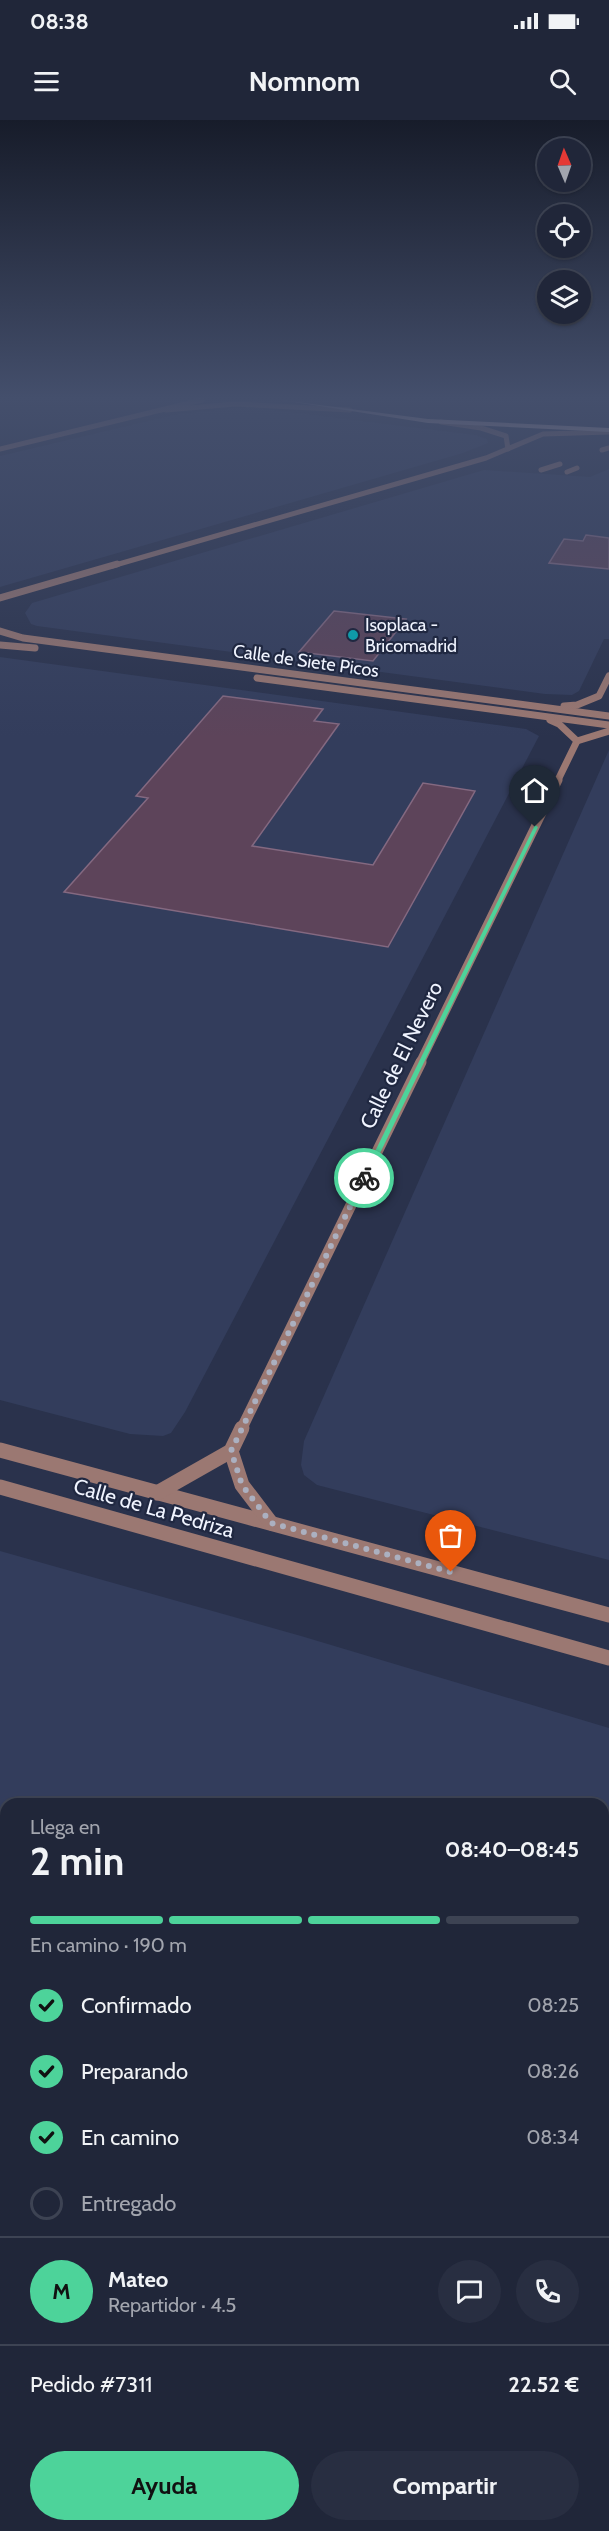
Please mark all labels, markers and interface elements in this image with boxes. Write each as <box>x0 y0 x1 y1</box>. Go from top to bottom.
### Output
text: 08:38 <box>30 8 89 35</box>
icon: menu <box>30 65 63 98</box>
text: Nomnom <box>249 65 360 98</box>
icon: search <box>546 65 579 98</box>
north arrow <box>537 138 591 192</box>
map controls <box>537 138 591 324</box>
button: locate <box>537 204 591 258</box>
button: layers <box>537 270 591 324</box>
place label: Isoplaca - Bricomadrid <box>365 614 457 657</box>
marker: Isoplaca - Bricomadrid <box>346 628 360 642</box>
street label: Calle de Siete Picos <box>232 640 380 682</box>
pin <box>509 765 560 827</box>
icon: home <box>518 774 551 807</box>
street label: Calle de El Nevero <box>355 977 447 1133</box>
courier <box>334 1148 394 1208</box>
icon: bike <box>348 1162 381 1195</box>
street label: Calle de La Pedriza <box>71 1473 237 1543</box>
pin <box>425 1510 476 1572</box>
icon: bag <box>434 1519 467 1552</box>
text: Llega en <box>30 1815 100 1839</box>
text: 08:40–08:45 <box>445 1836 579 1863</box>
text: 2 min <box>30 1837 124 1885</box>
text: En camino · 190 m <box>30 1933 187 1957</box>
icon: check <box>30 1989 63 2022</box>
text: Confirmado <box>81 1992 192 2019</box>
text: 08:25 <box>527 1993 579 2017</box>
icon: check <box>30 2055 63 2088</box>
text: Preparando <box>81 2058 188 2085</box>
text: 08:26 <box>527 2059 579 2083</box>
icon: check <box>30 2121 63 2154</box>
text: En camino <box>81 2124 179 2151</box>
text: 08:34 <box>526 2125 579 2149</box>
text: Entregado <box>81 2190 176 2217</box>
button: chat <box>438 2260 501 2323</box>
button: phone <box>516 2260 579 2323</box>
text: Mateo <box>108 2266 168 2293</box>
text: M <box>52 2278 71 2305</box>
text: Repartidor · 4.5 <box>108 2293 236 2317</box>
text: Pedido #7311 <box>30 2371 153 2398</box>
text: 22.52 € <box>508 2371 579 2398</box>
button: Ayuda <box>30 2451 299 2520</box>
button: Compartir <box>311 2451 579 2520</box>

